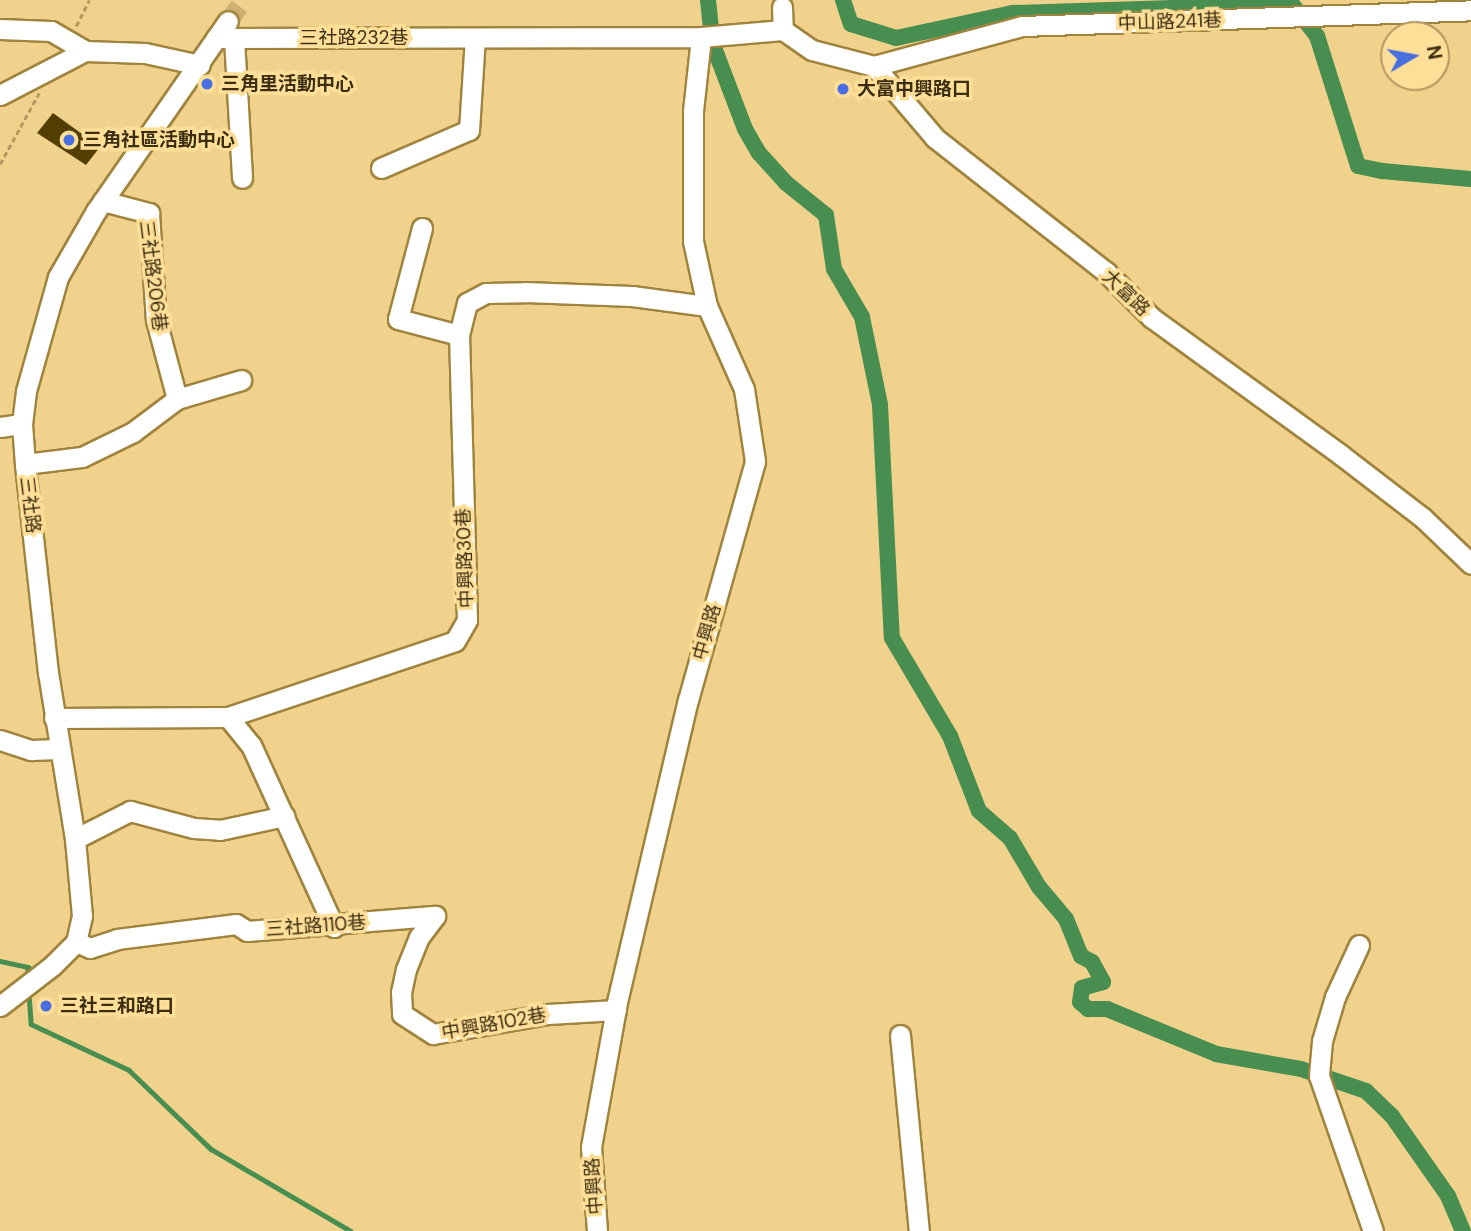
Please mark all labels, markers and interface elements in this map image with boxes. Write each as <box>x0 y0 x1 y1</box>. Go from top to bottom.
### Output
street label: 中山路241巷 <box>1118 9 1222 35</box>
north arrow <box>1380 21 1450 91</box>
street label: 三社路232巷 <box>299 27 409 49</box>
text: N <box>1421 44 1448 62</box>
place label: 三角里活動中心 <box>221 73 354 95</box>
marker: 三角里活動中心 <box>199 76 215 92</box>
place label: 大富中興路口 <box>857 78 971 100</box>
marker: 大富中興路口 <box>835 81 851 97</box>
place label: 三角社區活動中心 <box>83 129 235 151</box>
marker: 三角社區活動中心 <box>61 132 77 148</box>
street label: 三社路206巷 <box>135 219 171 333</box>
street label: 大富路 <box>1098 265 1154 321</box>
street label: 三社路 <box>15 475 45 535</box>
street label: 中興路30巷 <box>452 508 478 608</box>
street label: 中興路 <box>688 601 726 663</box>
street label: 三社路110巷 <box>265 911 367 941</box>
place label: 三社三和路口 <box>60 995 174 1017</box>
marker: 三社三和路口 <box>38 998 54 1014</box>
street label: 中興路102巷 <box>440 1004 548 1044</box>
street label: 中興路 <box>581 1157 607 1215</box>

